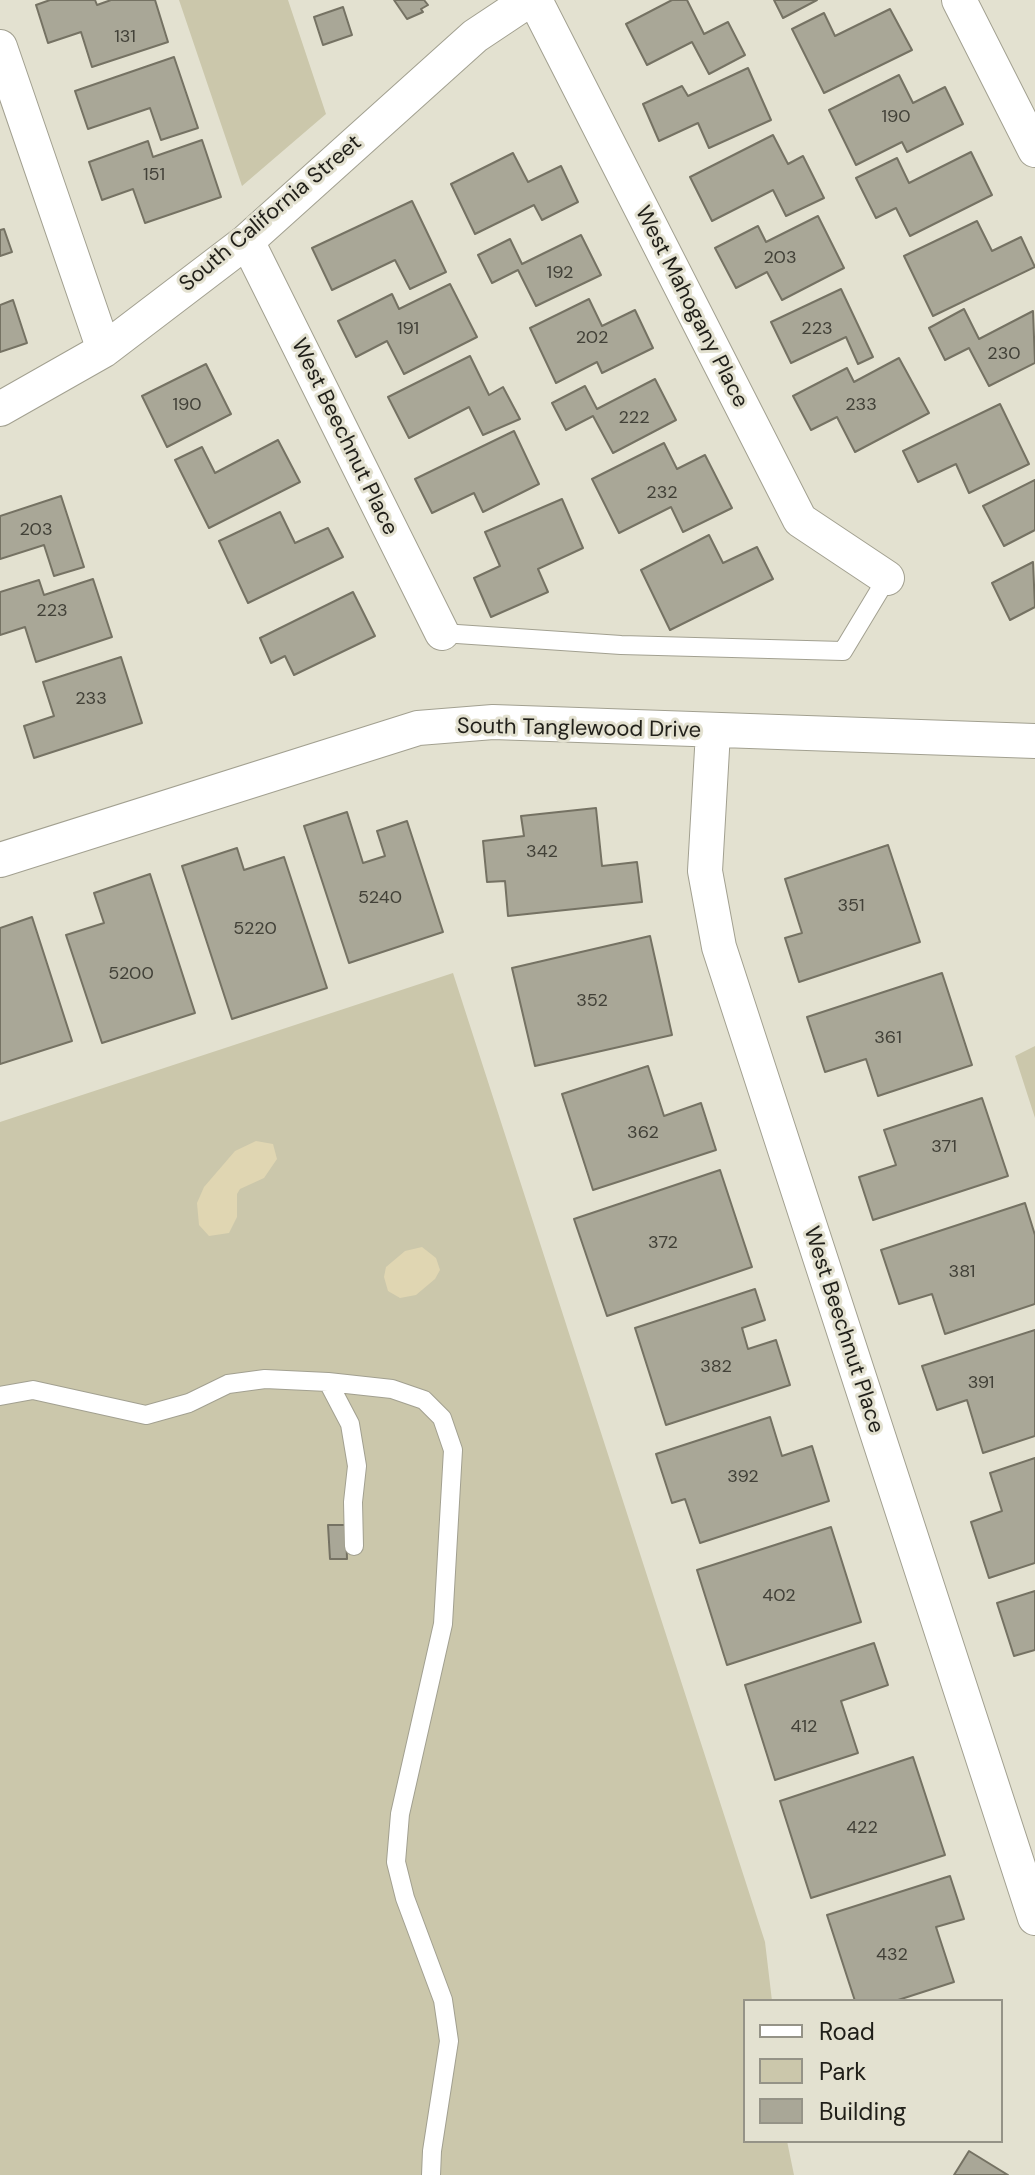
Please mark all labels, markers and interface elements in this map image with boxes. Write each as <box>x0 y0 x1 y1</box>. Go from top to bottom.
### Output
house number: 131 <box>114 26 136 48</box>
house number: 190 <box>881 106 911 128</box>
street label: South California Street <box>175 130 367 298</box>
house number: 151 <box>143 164 165 186</box>
street label: West Mahogany Place <box>629 202 753 412</box>
house number: 203 <box>763 247 797 269</box>
house number: 192 <box>547 262 573 284</box>
house number: 191 <box>397 318 419 340</box>
house number: 223 <box>801 318 833 340</box>
house number: 202 <box>576 327 608 349</box>
street label: West Beechnut Place <box>285 334 403 540</box>
house number: 230 <box>987 343 1021 365</box>
house number: 190 <box>172 394 202 416</box>
house number: 233 <box>845 394 877 416</box>
house number: 222 <box>618 407 650 429</box>
house number: 232 <box>646 482 678 504</box>
house number: 203 <box>19 519 53 541</box>
house number: 223 <box>36 600 68 622</box>
house number: 233 <box>75 688 107 710</box>
street label: South Tanglewood Drive <box>457 714 701 744</box>
house number: 342 <box>526 841 558 863</box>
house number: 5240 <box>358 887 402 909</box>
house number: 351 <box>837 895 865 917</box>
house number: 5220 <box>233 918 277 940</box>
house number: 5200 <box>108 963 154 985</box>
house number: 352 <box>576 990 608 1012</box>
house number: 361 <box>874 1027 902 1049</box>
house number: 362 <box>627 1122 659 1144</box>
house number: 371 <box>931 1136 957 1158</box>
street label: West Beechnut Place <box>797 1223 889 1437</box>
house number: 372 <box>648 1232 678 1254</box>
house number: 381 <box>949 1261 975 1283</box>
house number: 382 <box>700 1356 732 1378</box>
house number: 391 <box>968 1372 994 1394</box>
house number: 392 <box>727 1466 759 1488</box>
house number: 402 <box>762 1585 796 1607</box>
house number: 412 <box>791 1716 817 1738</box>
house number: 422 <box>846 1817 878 1839</box>
house number: 432 <box>876 1944 908 1966</box>
legend <box>743 1999 1003 2143</box>
text: Road <box>819 2016 875 2047</box>
text: Park <box>819 2056 866 2087</box>
text: Building <box>819 2096 906 2127</box>

